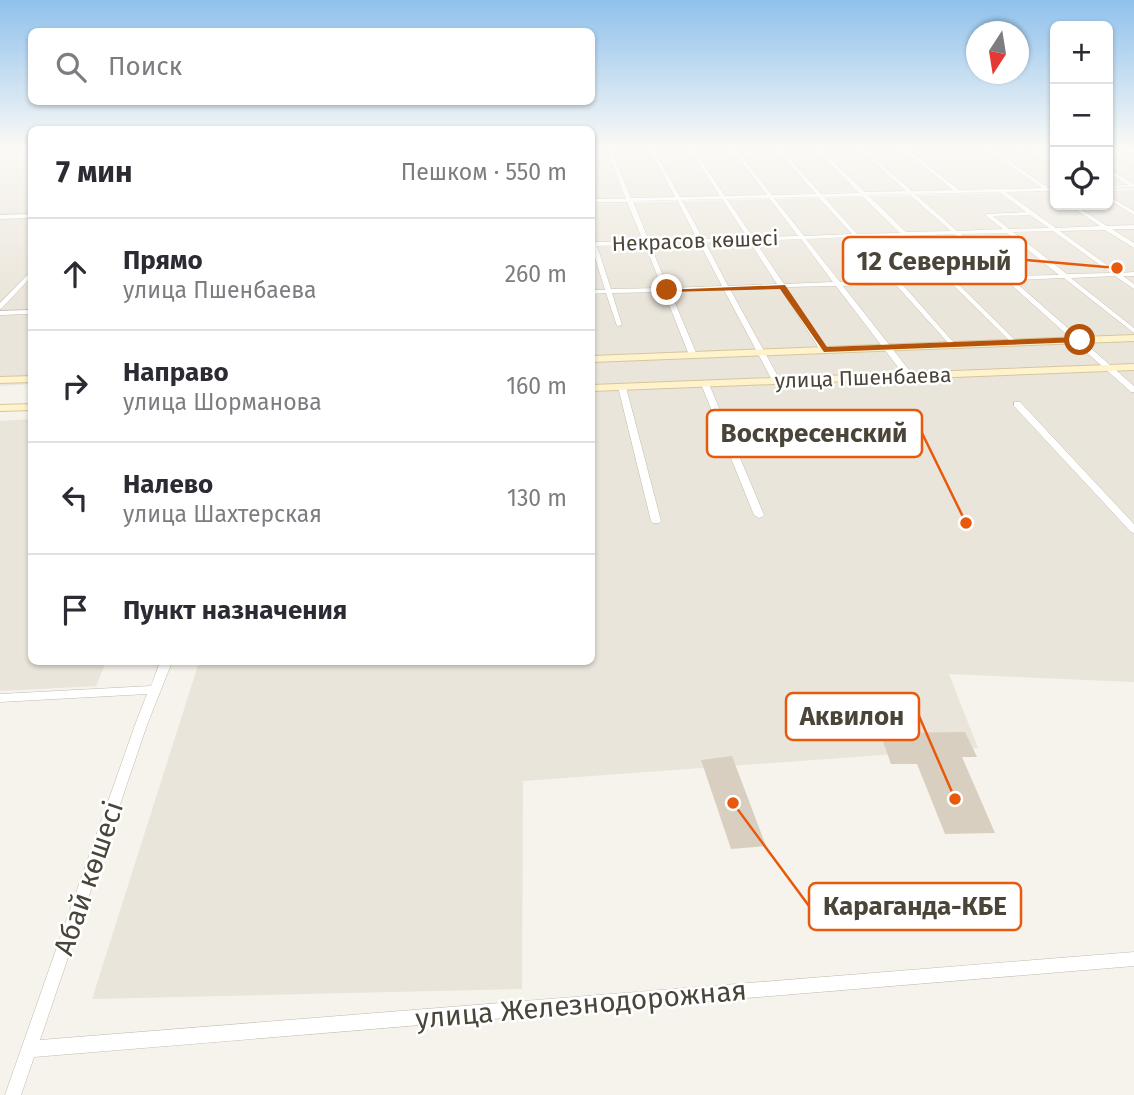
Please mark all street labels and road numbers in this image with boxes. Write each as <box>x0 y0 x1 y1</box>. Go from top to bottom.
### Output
street label: Некрасов көшесі <box>611 225 779 257</box>
street label: улица Пшенбаева <box>774 362 952 394</box>
street label: Абай көшесі <box>47 797 130 960</box>
street label: улица Железнодорожная <box>414 974 748 1035</box>

